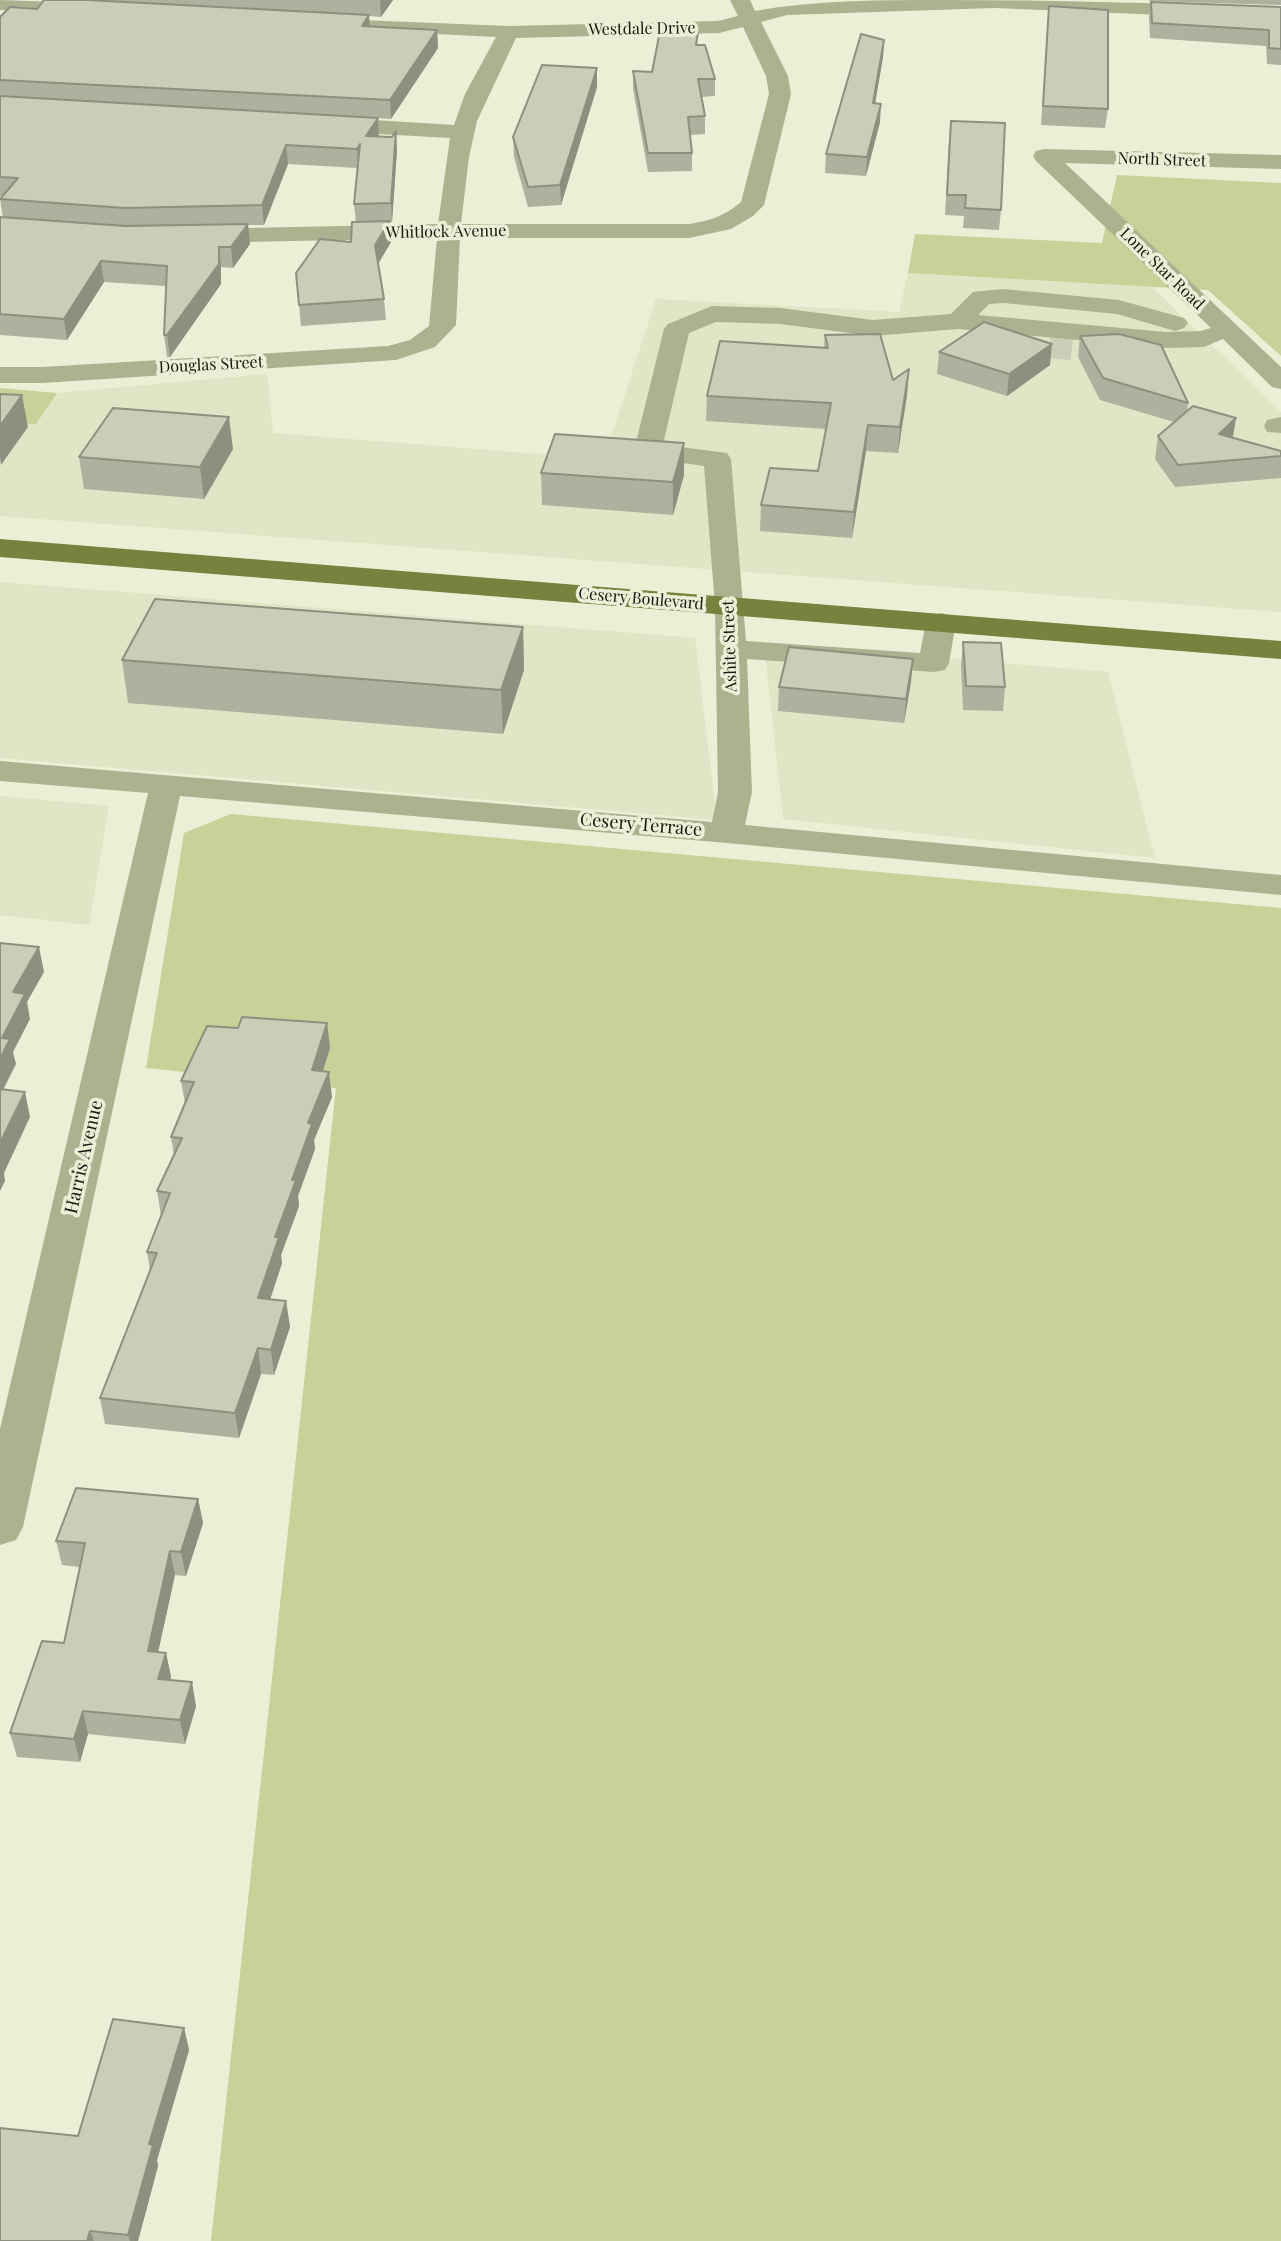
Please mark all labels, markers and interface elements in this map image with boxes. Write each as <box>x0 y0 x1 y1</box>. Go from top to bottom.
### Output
street label: Westdale Drive <box>588 18 696 40</box>
street label: North Street <box>1117 149 1207 171</box>
street label: Whitlock Avenue <box>386 221 506 243</box>
street label: Lone Star Road <box>1116 224 1208 314</box>
street label: Douglas Street <box>158 353 264 377</box>
street label: Cesery Boulevard <box>578 584 704 614</box>
street label: Ashite Street <box>719 600 741 692</box>
street label: Cesery Terrace <box>579 809 703 841</box>
street label: Harris Avenue <box>60 1098 108 1216</box>

